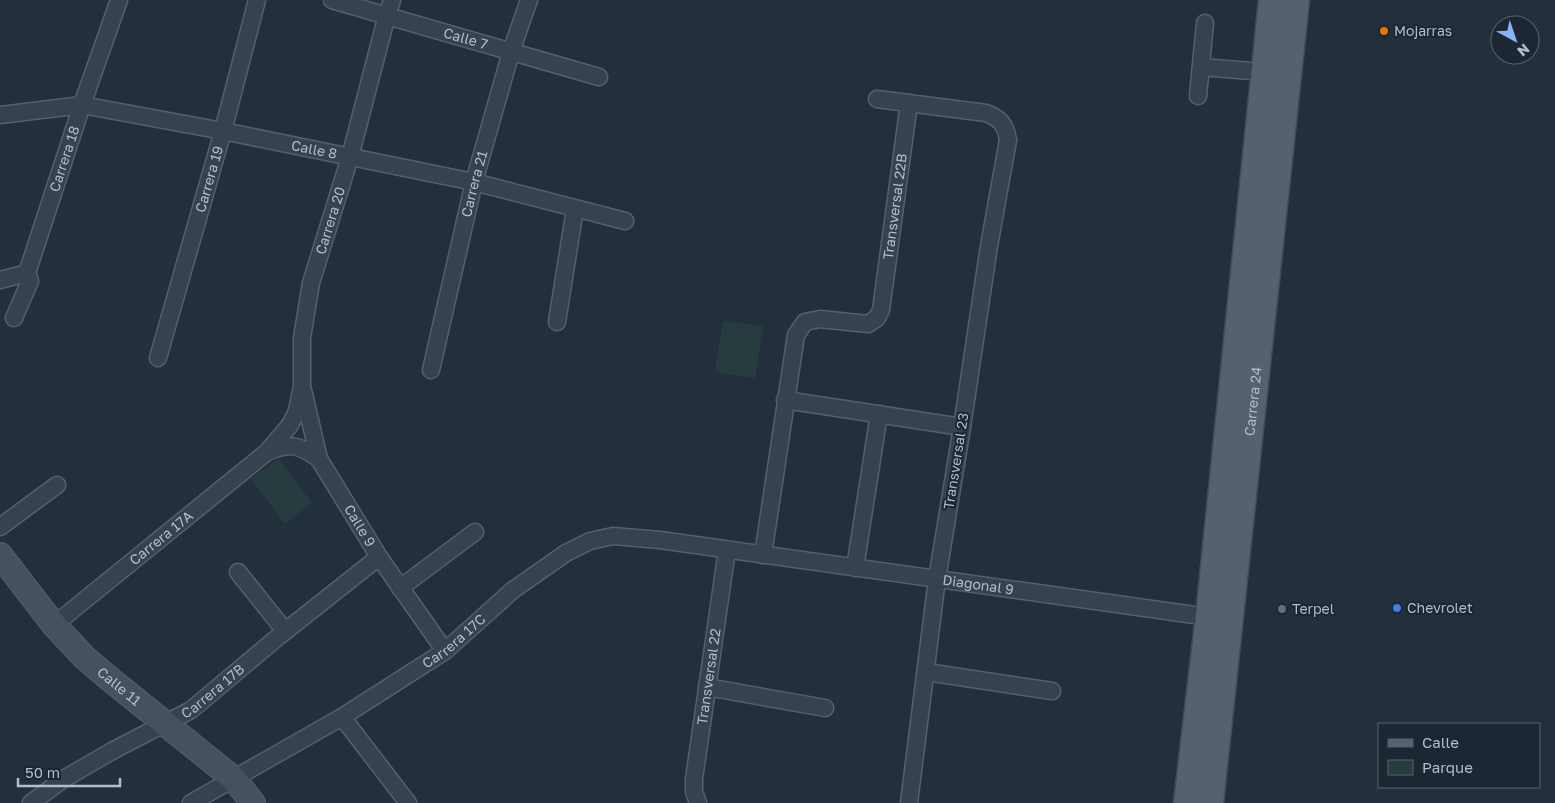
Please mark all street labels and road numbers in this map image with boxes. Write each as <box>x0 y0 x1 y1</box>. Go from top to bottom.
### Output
street label: Calle 7 <box>442 24 490 52</box>
street label: Carrera 18 <box>45 123 83 194</box>
street label: Calle 8 <box>290 136 339 162</box>
street label: Carrera 19 <box>191 144 226 214</box>
street label: Carrera 21 <box>457 148 491 219</box>
street label: Transversal 22B <box>879 152 910 261</box>
street label: Carrera 20 <box>311 185 348 256</box>
street label: Carrera 24 <box>1240 366 1265 437</box>
street label: Transversal 23 <box>939 411 972 510</box>
street label: Calle 9 <box>341 501 380 550</box>
street label: Carrera 17A <box>126 506 196 568</box>
street label: Diagonal 9 <box>942 571 1015 598</box>
street label: Carrera 17C <box>419 610 489 672</box>
street label: Transversal 22 <box>693 627 724 726</box>
street label: Carrera 17B <box>178 660 247 722</box>
street label: Calle 11 <box>94 663 145 709</box>

